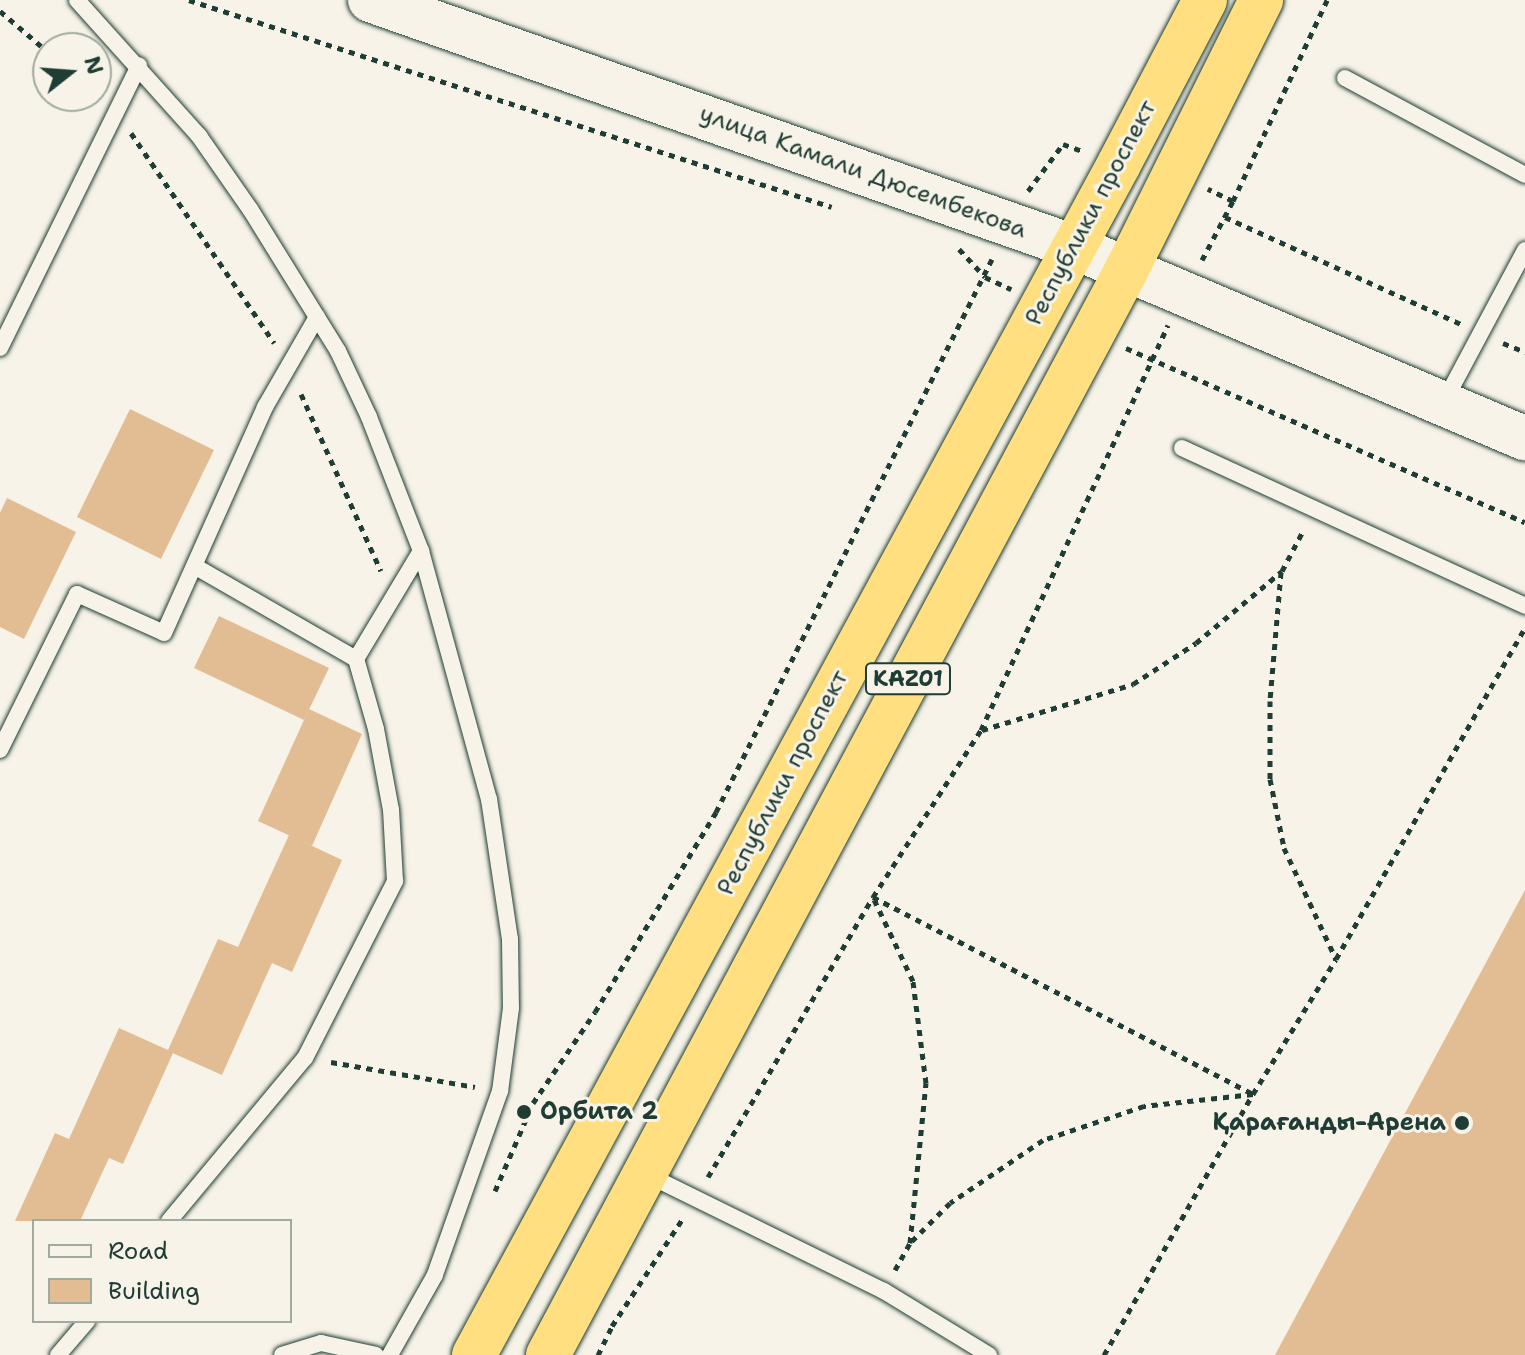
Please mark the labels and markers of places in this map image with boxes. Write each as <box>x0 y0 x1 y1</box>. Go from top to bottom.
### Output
place label: Орбита 2 <box>540 1098 658 1126</box>
marker: Орбита 2 <box>515 1103 533 1121</box>
place label: Қарағанды-Арена <box>1213 1109 1446 1137</box>
marker: Қарағанды-Арена <box>1453 1114 1471 1132</box>

